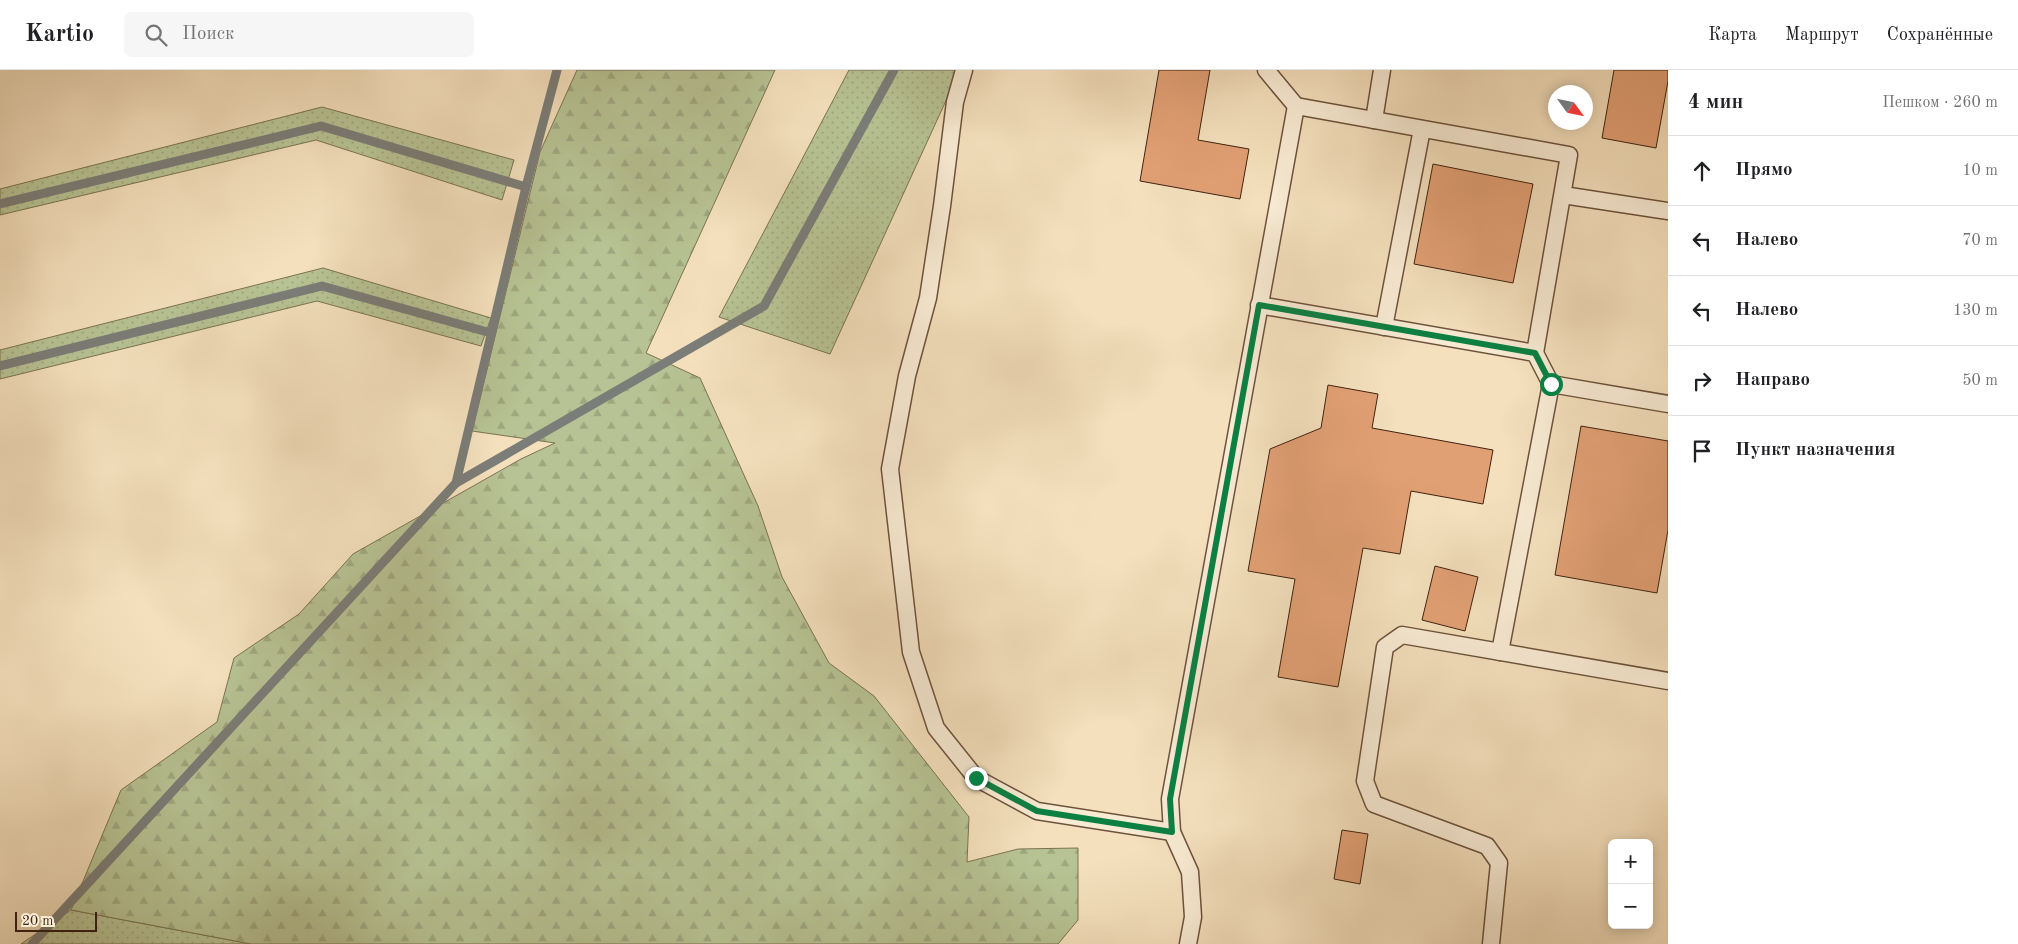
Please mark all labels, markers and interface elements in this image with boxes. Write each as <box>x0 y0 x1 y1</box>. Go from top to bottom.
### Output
search box <box>124 12 474 57</box>
icon: search <box>142 21 170 49</box>
text: Kartio <box>25 23 94 47</box>
text: Поиск <box>182 25 234 44</box>
text: Карта <box>1708 26 1757 44</box>
text: Маршрут <box>1785 26 1859 44</box>
text: Сохранённые <box>1887 26 1993 44</box>
north arrow <box>1548 85 1593 130</box>
text: 4 мин <box>1688 92 1743 113</box>
text: Пешком · 260 m <box>1882 95 1998 111</box>
icon: ahead <box>1688 157 1716 185</box>
text: Прямо <box>1735 161 1793 180</box>
text: 10 m <box>1962 163 1998 179</box>
icon: left <box>1688 227 1716 255</box>
text: Налево <box>1735 231 1798 250</box>
text: 70 m <box>1962 233 1998 249</box>
icon: left <box>1688 297 1716 325</box>
text: Налево <box>1735 301 1798 320</box>
text: 130 m <box>1953 303 1998 319</box>
icon: right <box>1688 367 1716 395</box>
text: Направо <box>1735 371 1810 390</box>
route start <box>1540 373 1563 396</box>
text: 50 m <box>1962 373 1998 389</box>
icon: arrive <box>1688 437 1716 465</box>
text: Пункт назначения <box>1735 441 1895 460</box>
route end <box>965 767 988 790</box>
map controls <box>1608 839 1653 929</box>
button: + <box>1608 839 1653 884</box>
button: − <box>1608 884 1653 929</box>
scale bar <box>15 909 98 932</box>
text: 20 m <box>22 914 53 928</box>

